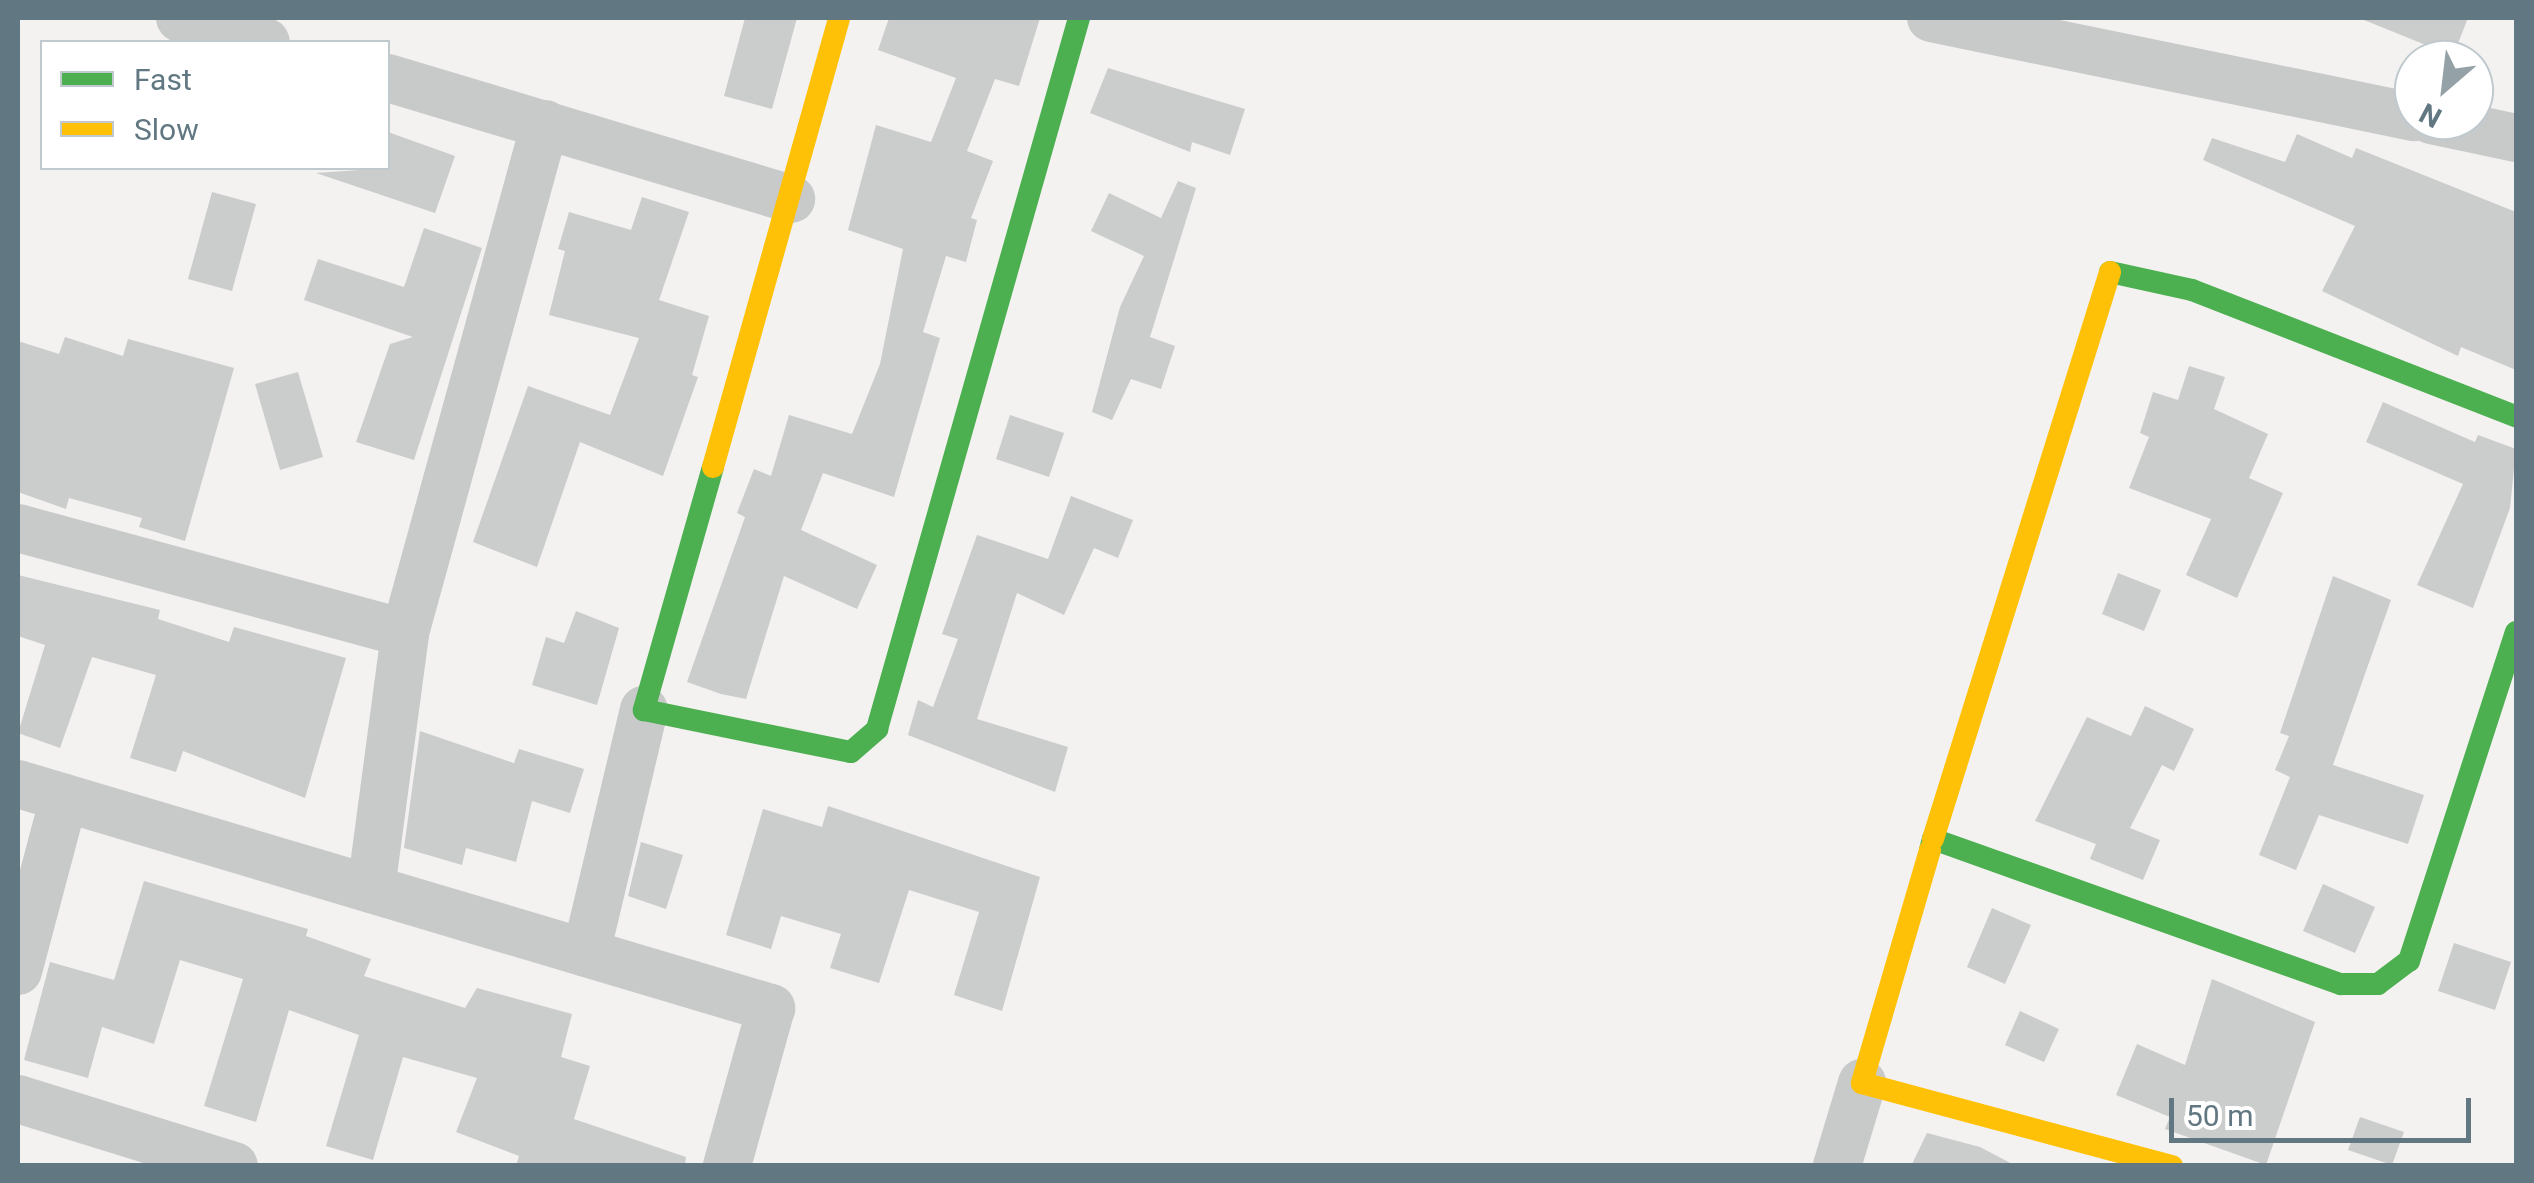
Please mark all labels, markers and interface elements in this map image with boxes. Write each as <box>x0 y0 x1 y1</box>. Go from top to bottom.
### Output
legend <box>40 40 390 170</box>
north arrow <box>2394 40 2494 140</box>
text: Fast <box>134 62 192 97</box>
text: N <box>2414 96 2447 134</box>
text: Slow <box>134 112 199 147</box>
scale bar <box>2174 1078 2476 1140</box>
text: 50 m <box>2186 1098 2253 1133</box>

